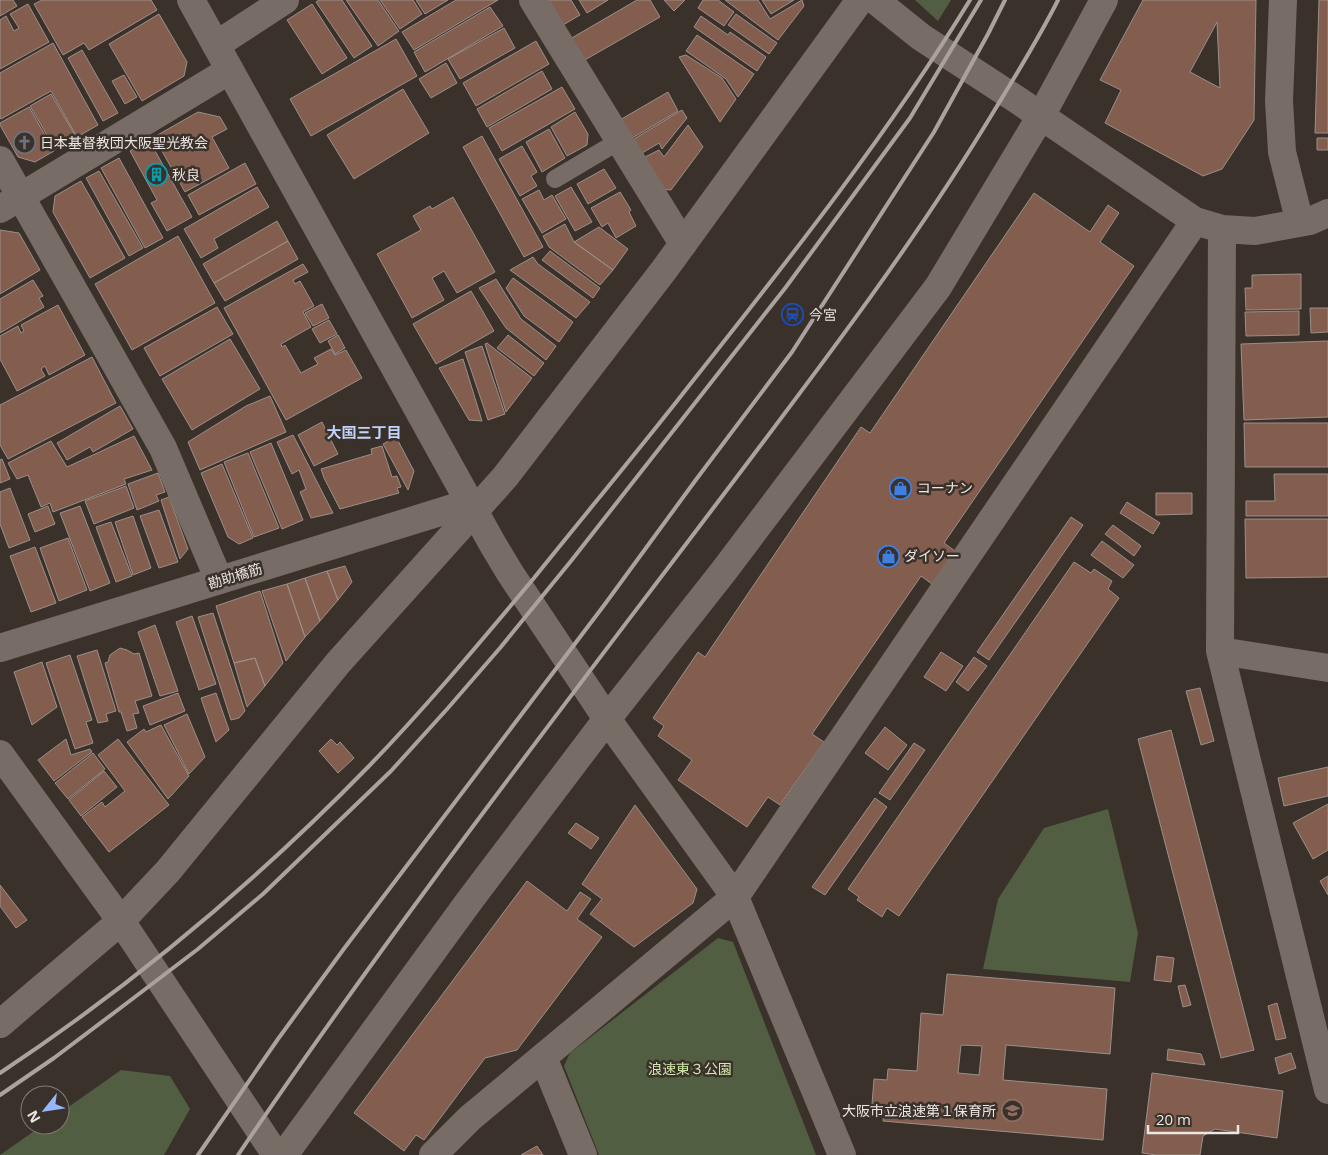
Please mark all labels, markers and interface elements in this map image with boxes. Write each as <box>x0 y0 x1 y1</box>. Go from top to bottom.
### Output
church icon: 日本基督教団大阪聖光教会 <box>12 131 36 155</box>
place label: 日本基督教団大阪聖光教会 <box>40 133 208 152</box>
building icon: 秋良 <box>144 163 168 187</box>
place label: 秋良 <box>172 165 200 184</box>
station icon: 今宮 <box>781 303 805 327</box>
place label: 今宮 <box>809 305 837 324</box>
district label: 大国三丁目 <box>326 422 402 442</box>
shop icon: コーナン <box>889 476 913 500</box>
place label: コーナン <box>917 478 973 497</box>
shop icon: ダイソー <box>876 544 900 568</box>
place label: ダイソー <box>904 546 960 565</box>
street label: 勘助橋筋 <box>205 558 264 593</box>
park label: 浪速東３公園 <box>648 1059 732 1078</box>
north arrow <box>20 1085 70 1135</box>
school or university icon: 大阪市立浪速第１保育所 <box>1000 1099 1024 1123</box>
place label: 大阪市立浪速第１保育所 <box>842 1101 996 1120</box>
scale bar <box>1148 1102 1238 1134</box>
text: N <box>22 1107 44 1126</box>
text: 20 m <box>1156 1109 1191 1129</box>

